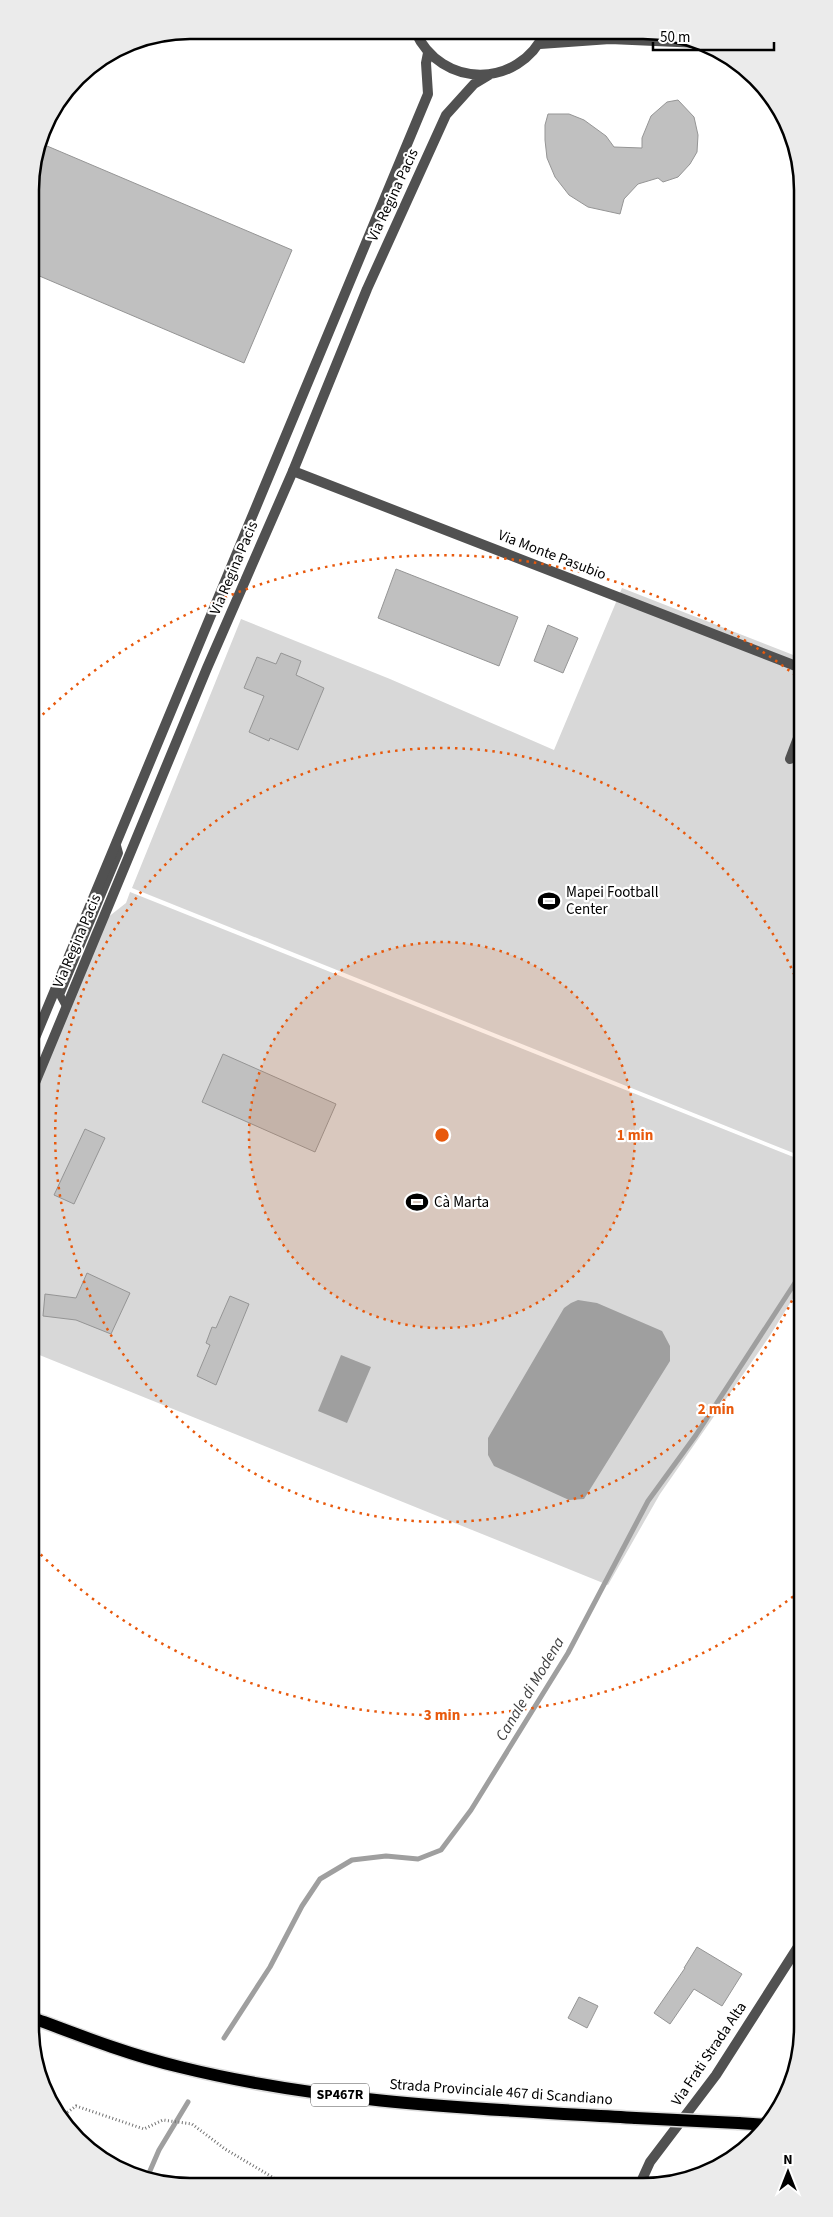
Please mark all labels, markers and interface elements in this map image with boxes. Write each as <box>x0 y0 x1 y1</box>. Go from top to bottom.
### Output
scale bar <box>653 20 774 52</box>
text: 50 m <box>660 27 690 48</box>
street label: Via Regina Pacis <box>362 145 424 245</box>
street label: Via Regina Pacis <box>205 518 263 618</box>
street label: Via Monte Pasubio <box>495 525 609 585</box>
place label: Mapei Football Center <box>566 882 659 920</box>
sports icon: Mapei Football Center <box>536 888 562 914</box>
street label: Via Regina Pacis <box>48 891 106 991</box>
text: 1 min <box>617 1125 653 1146</box>
centre of rings <box>433 1126 451 1144</box>
sports icon: Cà Marta <box>404 1189 430 1215</box>
place label: Cà Marta <box>434 1192 489 1213</box>
text: 2 min <box>698 1399 734 1420</box>
water label: Canale di Modena <box>490 1633 570 1745</box>
text: 3 min <box>424 1705 460 1726</box>
street label: Via Frati Strada Alta <box>666 1998 752 2110</box>
street label: Strada Provinciale 467 di Scandiano <box>389 2074 613 2110</box>
road number: SP467R <box>311 2084 369 2106</box>
north arrow <box>763 2147 813 2197</box>
text: N <box>783 2150 793 2170</box>

